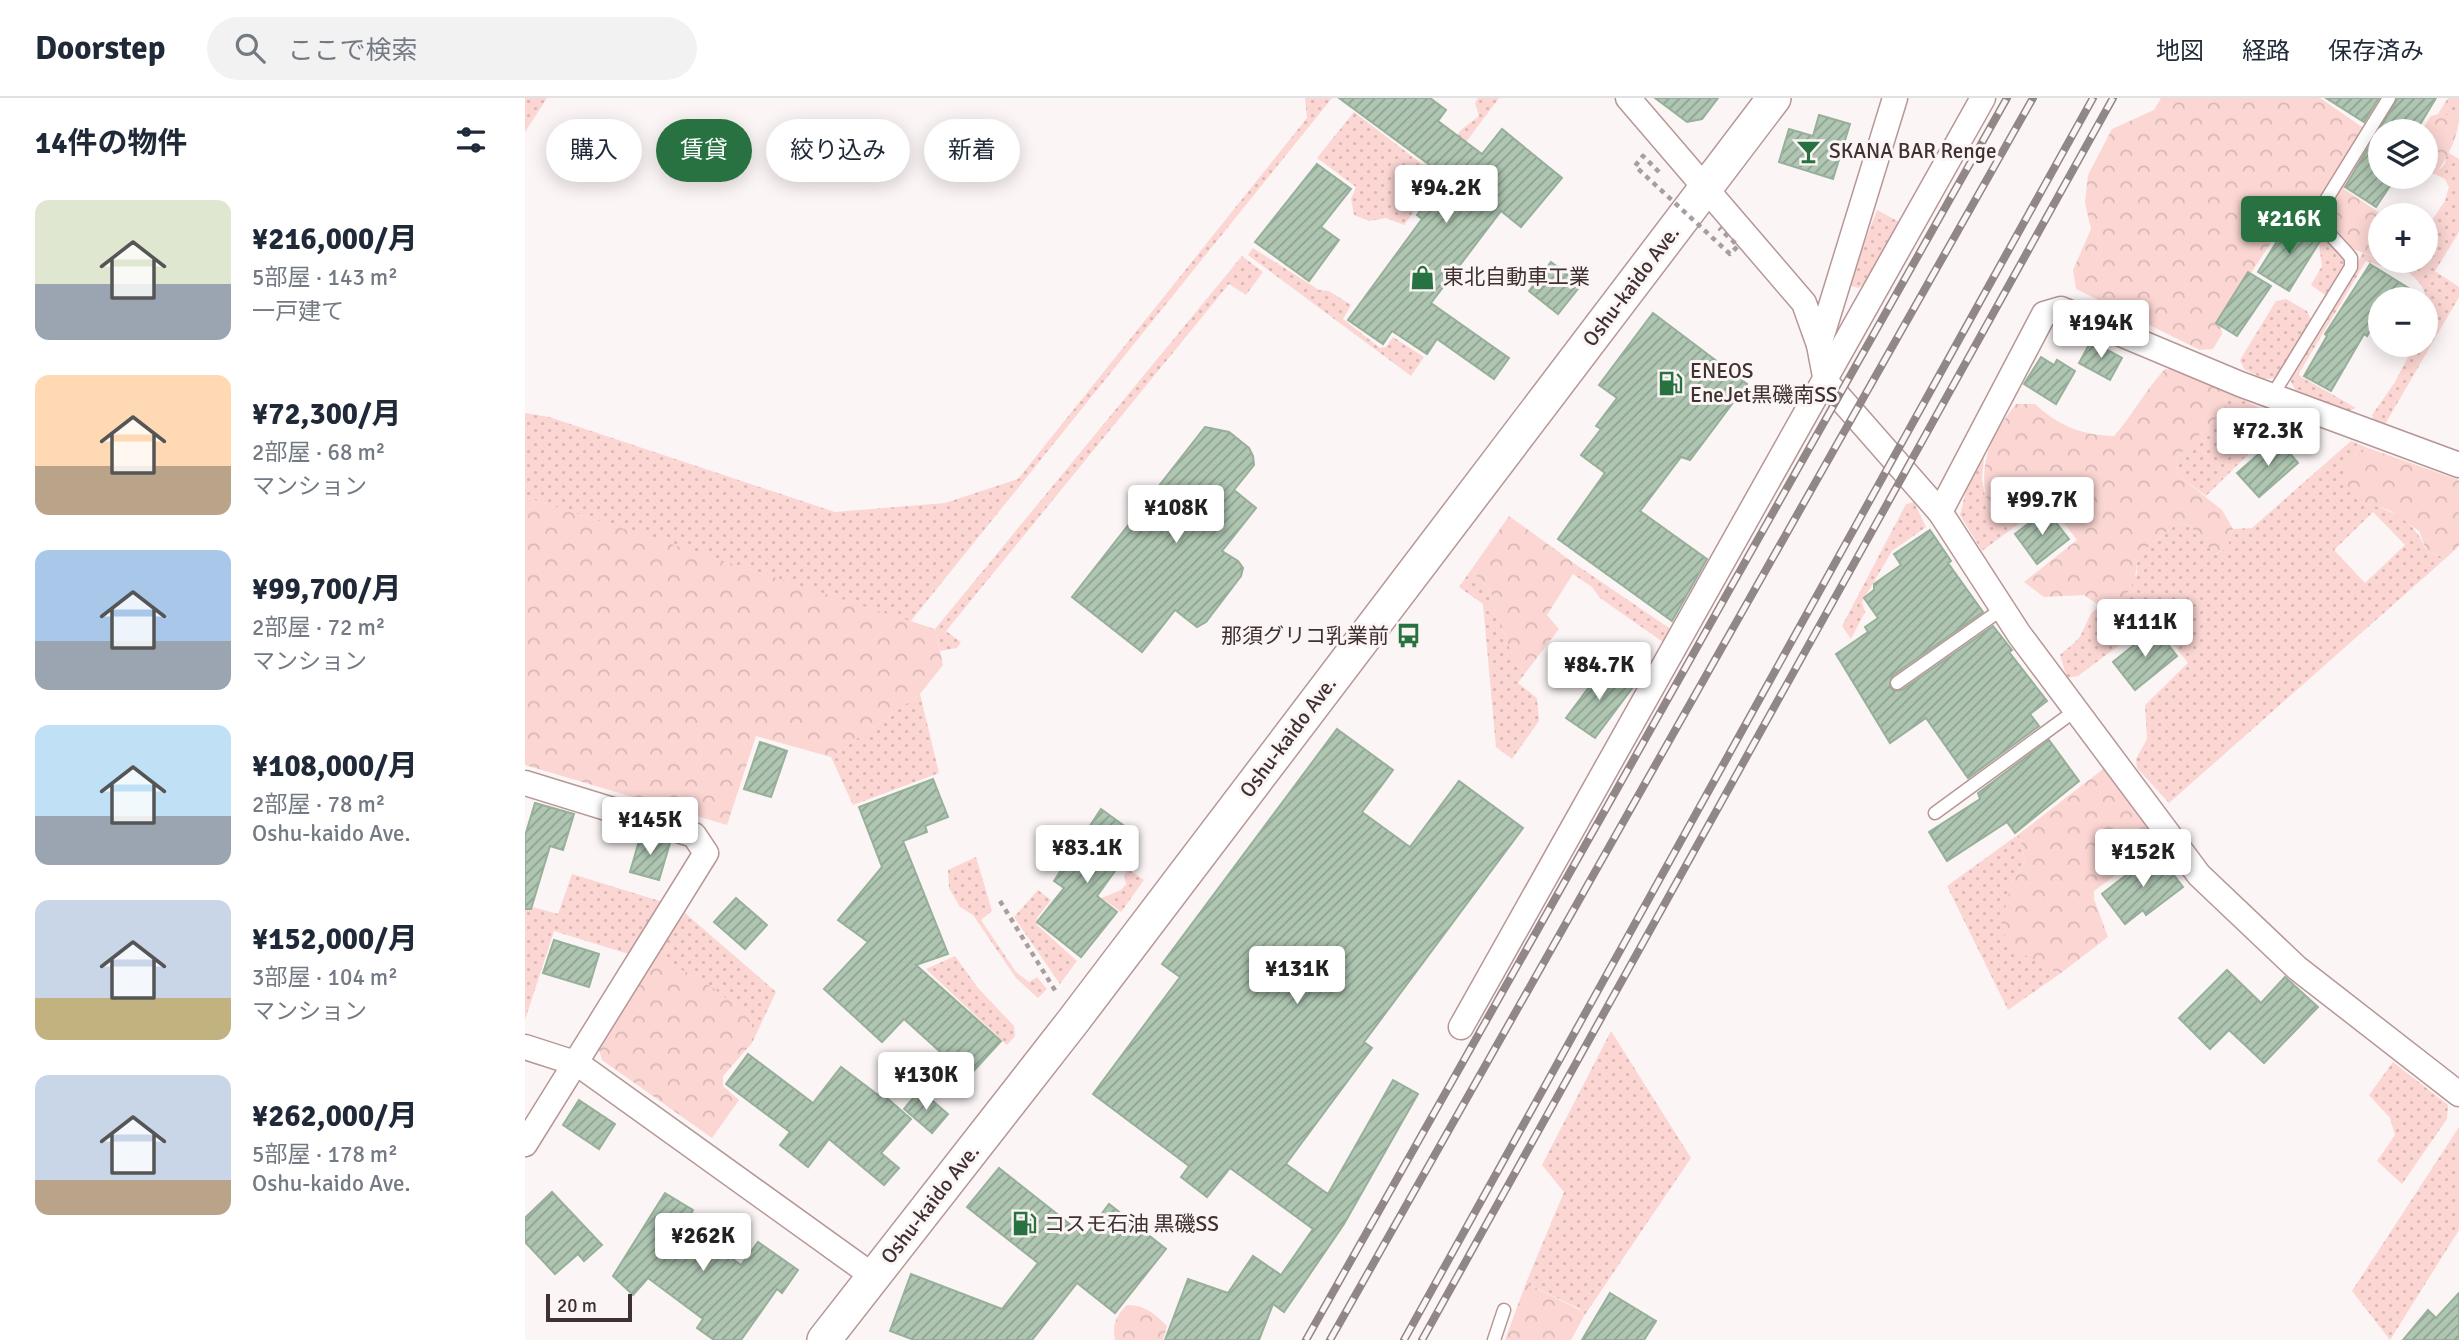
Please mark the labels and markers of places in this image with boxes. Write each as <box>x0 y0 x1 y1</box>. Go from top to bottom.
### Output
bar icon: SKANA BAR Renge <box>1795 137 1823 165</box>
place label: SKANA BAR Renge <box>1829 138 1996 164</box>
pin: ¥94.2K <box>1389 166 1503 225</box>
pin: ¥216K <box>2240 197 2338 256</box>
shop icon: 東北自動車工業 <box>1409 263 1437 291</box>
place label: 東北自動車工業 <box>1443 264 1590 290</box>
pin: ¥194K <box>2052 300 2150 360</box>
place label: ENEOS EneJet黒磯南SS <box>1690 358 1837 408</box>
fuel station icon: ENEOS EneJet黒磯南SS <box>1656 369 1684 397</box>
pin: ¥72.3K <box>2211 408 2325 468</box>
pin: ¥99.7K <box>1985 478 2099 537</box>
pin: ¥108K <box>1127 486 1225 545</box>
pin: ¥111K <box>2096 600 2194 659</box>
bus stop icon: 那須グリコ乳業前 <box>1395 622 1423 650</box>
place label: 那須グリコ乳業前 <box>1221 623 1389 649</box>
pin: ¥84.7K <box>1542 642 1656 702</box>
pin: ¥145K <box>601 798 699 857</box>
pin: ¥83.1K <box>1030 826 1144 885</box>
pin: ¥152K <box>2094 830 2192 889</box>
pin: ¥131K <box>1248 946 1346 1006</box>
pin: ¥130K <box>877 1052 975 1112</box>
fuel station icon: コスモ石油 黒磯SS <box>1010 1210 1038 1238</box>
place label: コスモ石油 黒磯SS <box>1044 1211 1219 1237</box>
pin: ¥262K <box>654 1214 752 1273</box>

